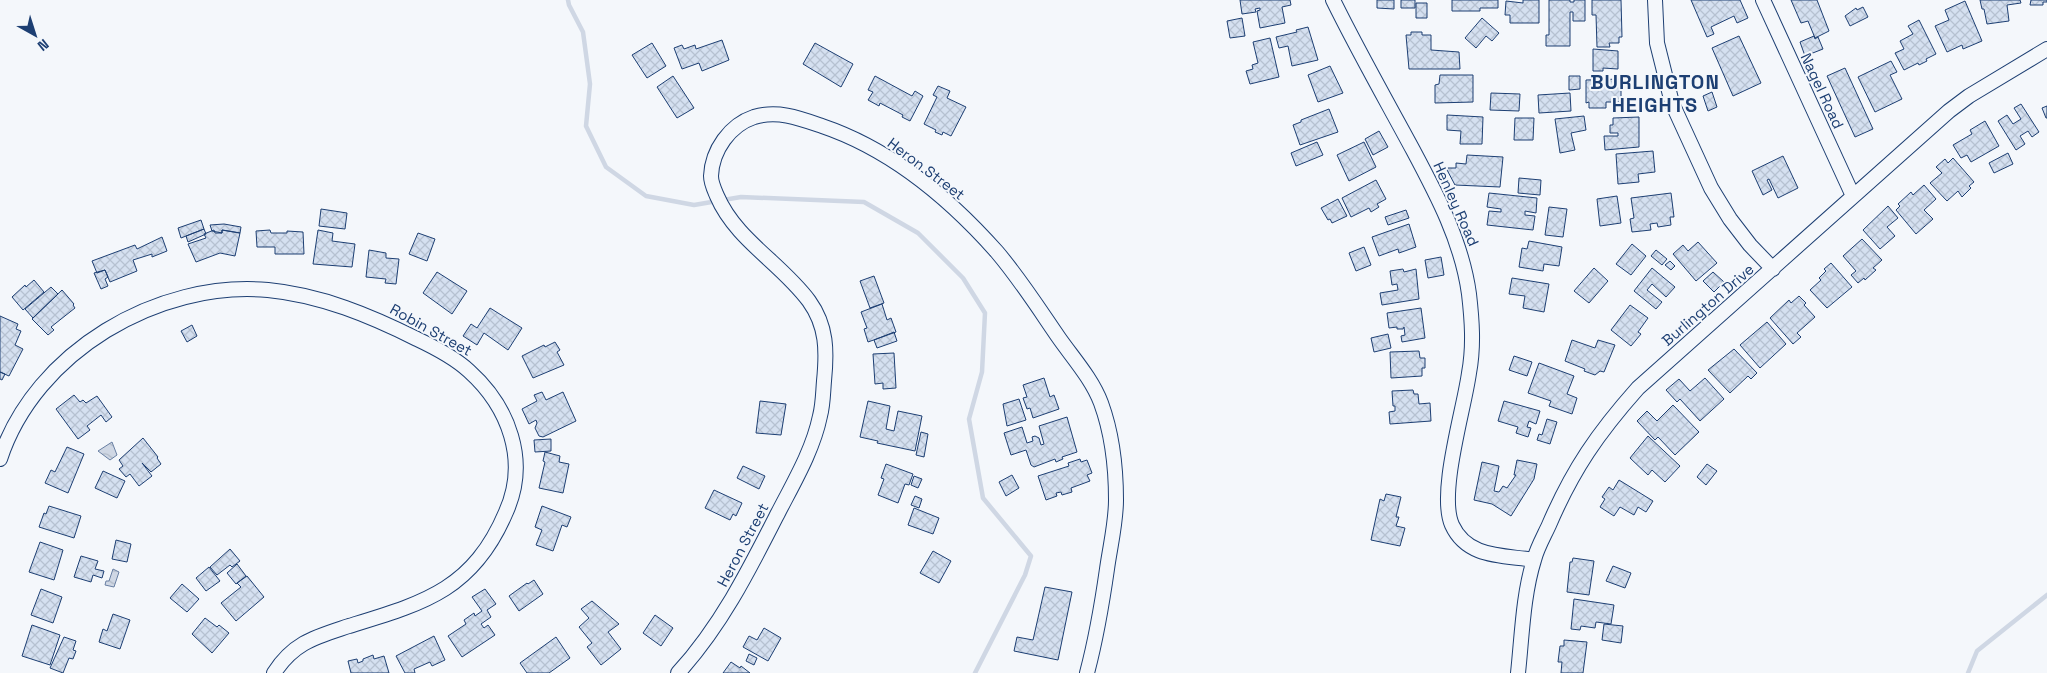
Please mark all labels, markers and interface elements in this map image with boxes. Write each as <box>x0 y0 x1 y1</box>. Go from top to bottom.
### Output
north arrow <box>10 10 60 60</box>
text: N <box>34 35 52 55</box>
street label: Nagel Road <box>1797 50 1848 132</box>
district label: BURLINGTON HEIGHTS <box>1590 69 1720 118</box>
street label: Heron Street <box>884 133 969 204</box>
street label: Henley Road <box>1429 159 1484 249</box>
street label: Burlington Drive <box>1658 259 1758 350</box>
street label: Robin Street <box>387 299 476 360</box>
street label: Heron Street <box>713 499 773 590</box>

